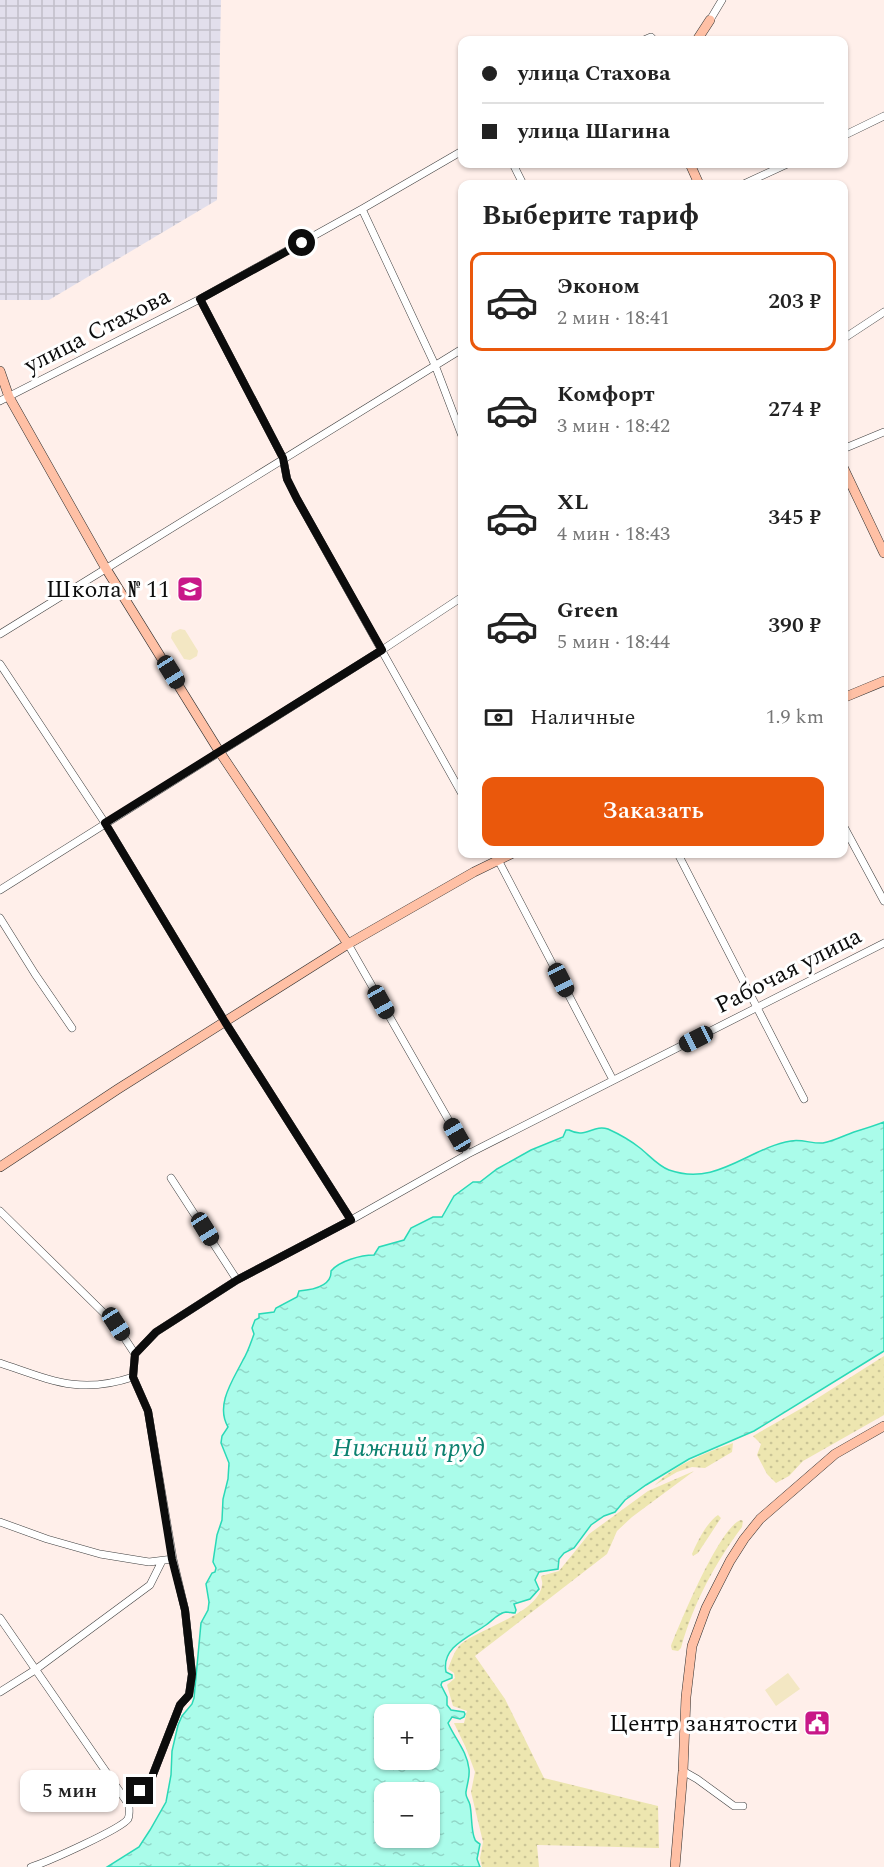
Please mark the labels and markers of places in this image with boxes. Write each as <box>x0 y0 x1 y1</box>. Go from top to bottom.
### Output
place label: Школа № 11 <box>46 572 170 608</box>
school or university icon: Школа № 11 <box>175 574 205 604</box>
place label: Центр занятости <box>609 1706 798 1742</box>
public building icon: Центр занятости <box>802 1708 832 1738</box>

